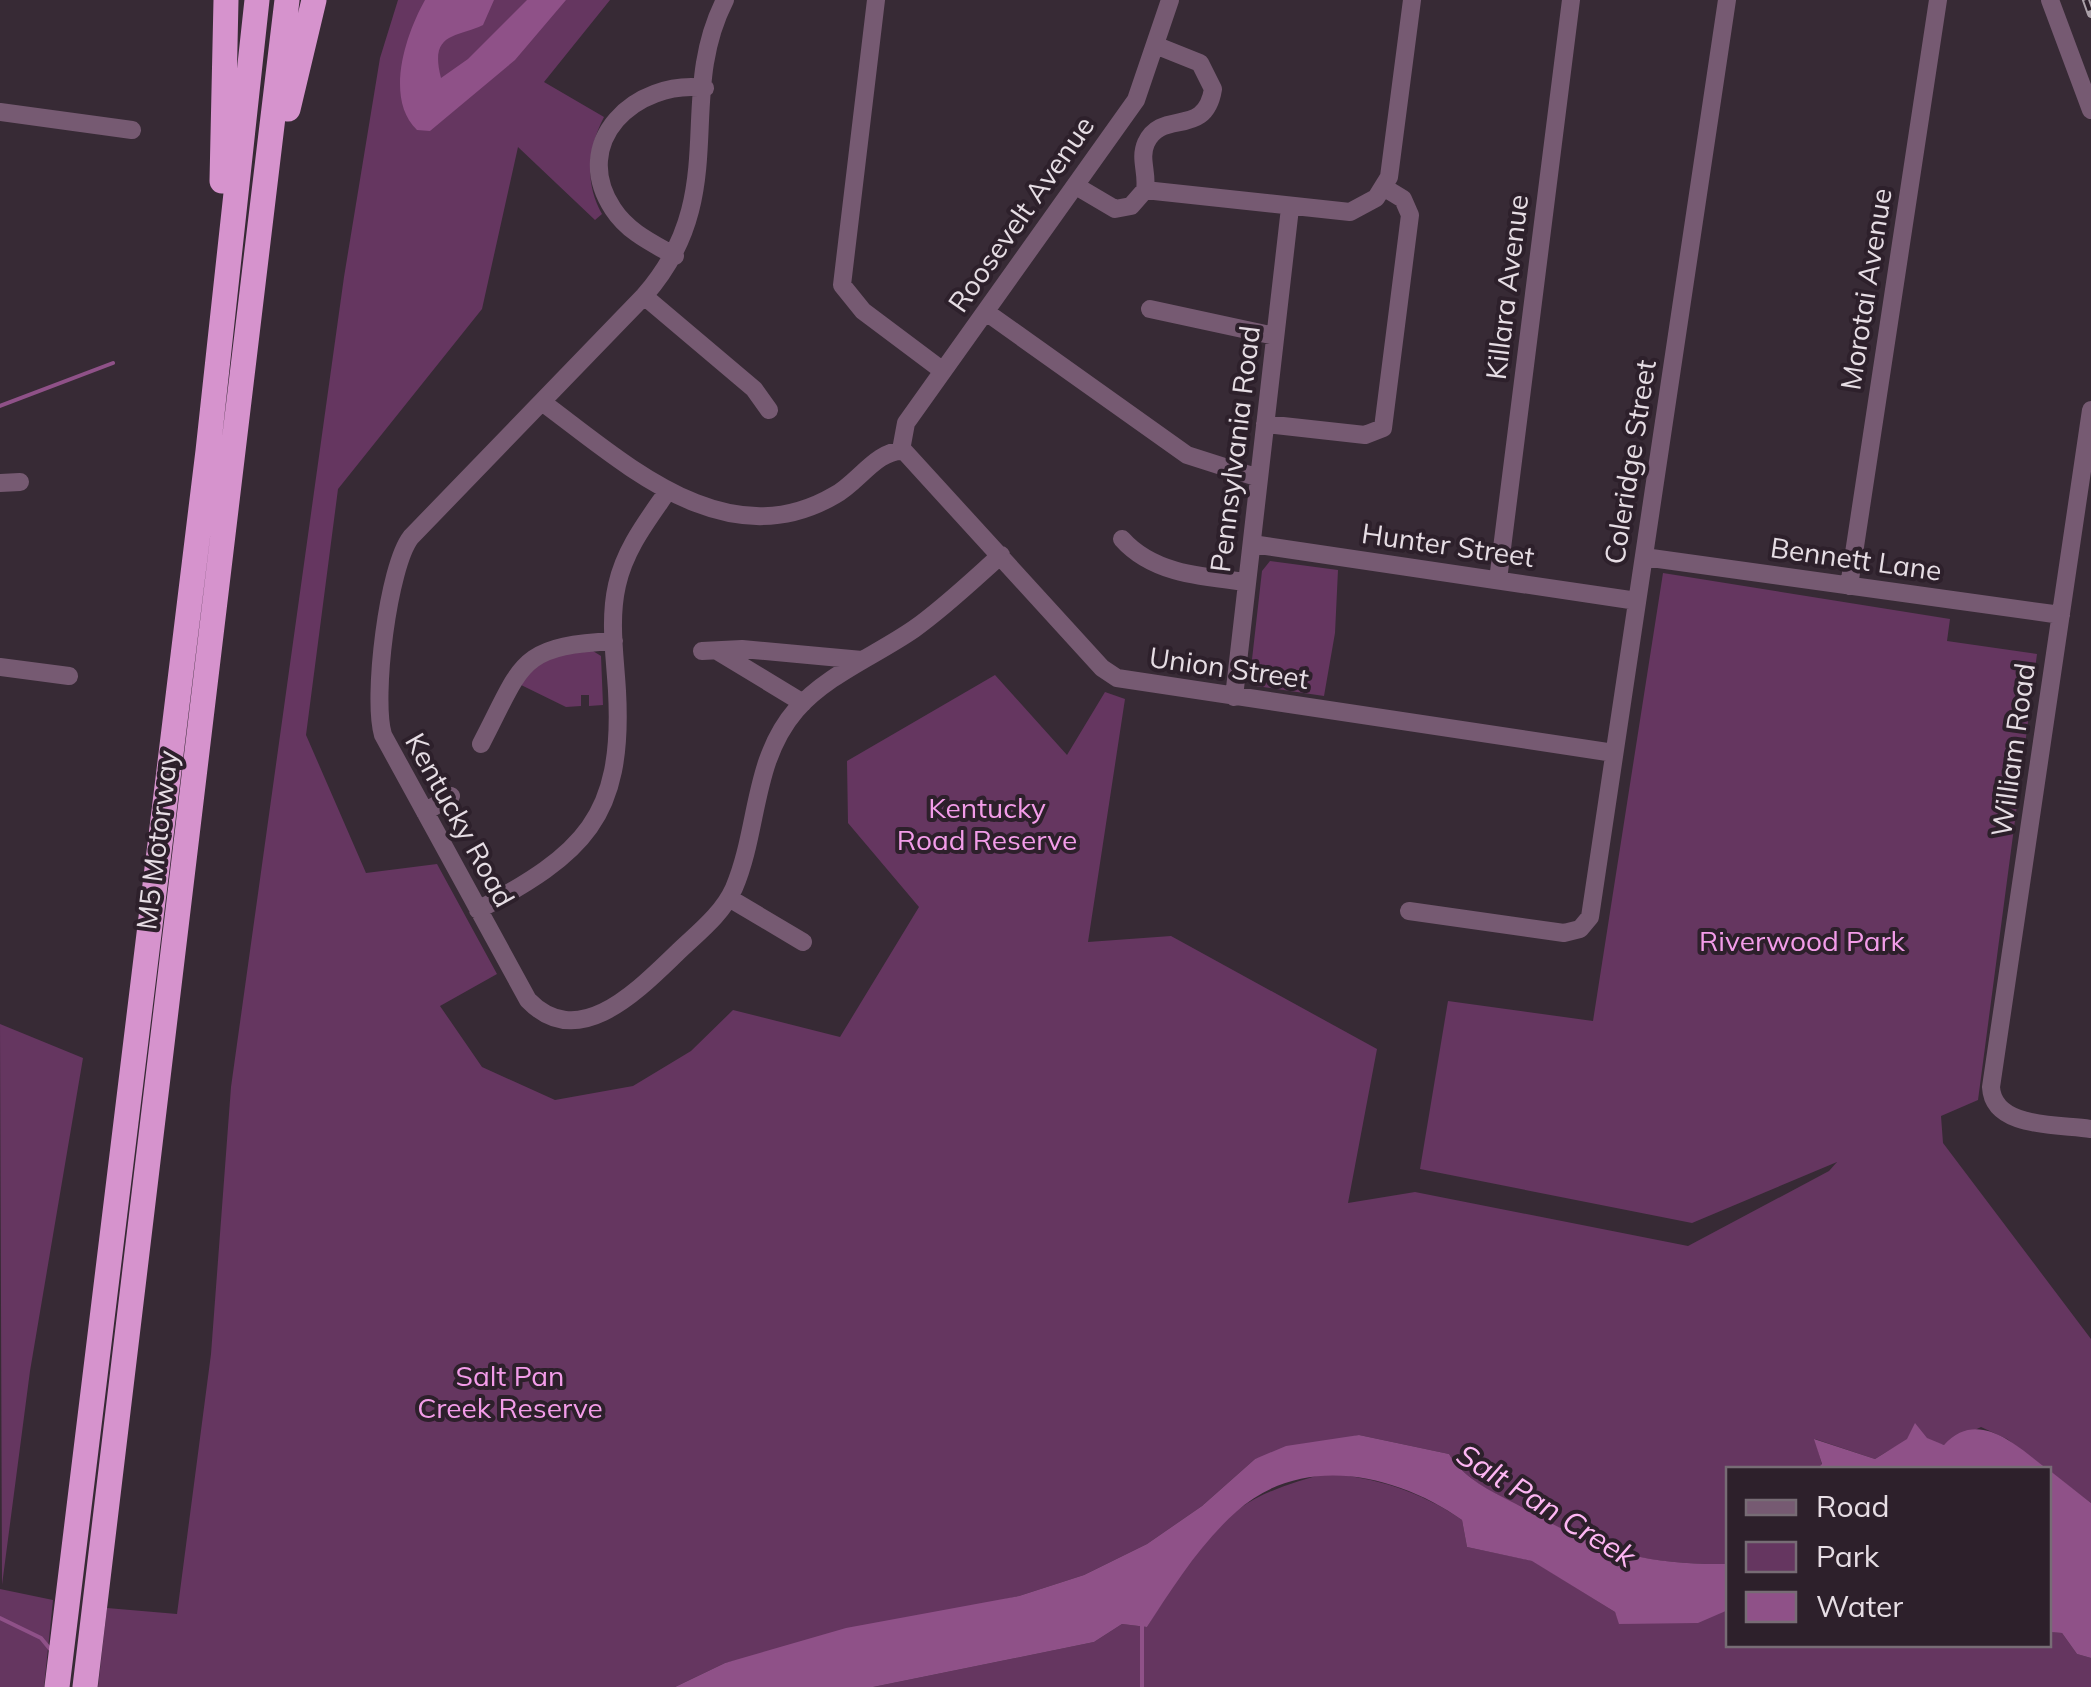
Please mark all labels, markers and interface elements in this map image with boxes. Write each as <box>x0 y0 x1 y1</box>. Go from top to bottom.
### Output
street label: Roosevelt Avenue <box>940 109 1101 318</box>
street label: Morotai Avenue <box>1832 185 1899 392</box>
street label: Killara Avenue <box>1478 192 1535 381</box>
street label: Pennsylvania Road <box>1202 324 1267 574</box>
street label: Coleridge Street <box>1596 357 1663 567</box>
street label: Hunter Street <box>1360 515 1537 574</box>
street label: Bennett Lane <box>1768 529 1944 588</box>
street label: Union Street <box>1147 639 1311 696</box>
street label: William Road <box>1983 661 2042 839</box>
street label: Kentucky Road <box>398 727 523 913</box>
street label: M5 Motorway <box>128 748 185 932</box>
park label: Kentucky Road Reserve <box>897 790 1077 857</box>
park label: Riverwood Park <box>1699 923 1906 958</box>
park label: Salt Pan Creek Reserve <box>417 1358 603 1425</box>
water label: Salt Pan Creek <box>1450 1435 1644 1576</box>
legend <box>1726 1467 2051 1647</box>
text: Road <box>1816 1487 1890 1525</box>
text: Park <box>1816 1537 1880 1575</box>
text: Water <box>1816 1587 1903 1625</box>

